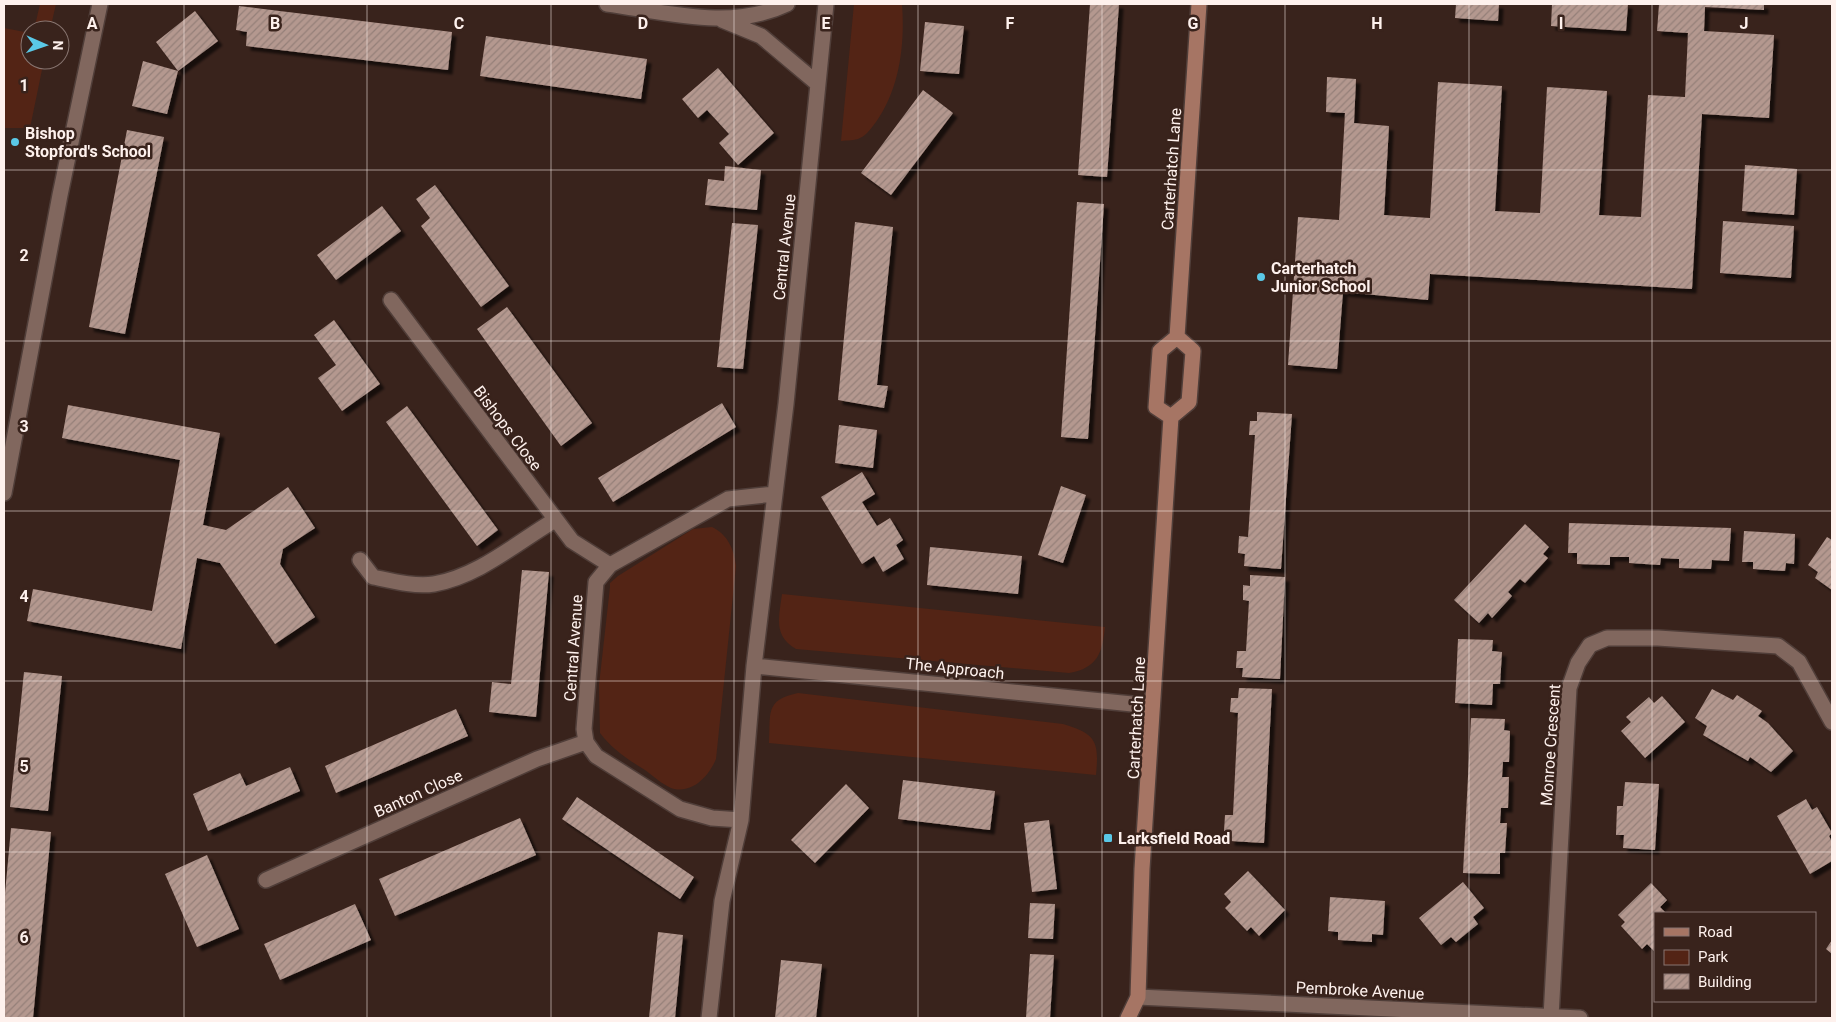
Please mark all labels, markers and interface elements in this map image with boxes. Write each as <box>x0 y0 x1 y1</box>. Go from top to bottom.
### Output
text: A <box>87 14 98 33</box>
text: B <box>270 14 280 33</box>
text: C <box>454 14 464 33</box>
text: D <box>638 14 648 33</box>
text: E <box>822 14 831 33</box>
text: F <box>1006 14 1015 33</box>
text: G <box>1188 14 1199 33</box>
text: H <box>1371 14 1383 33</box>
text: I <box>1559 14 1563 33</box>
text: J <box>1740 14 1748 33</box>
north arrow <box>20 20 70 70</box>
text: N <box>50 40 66 51</box>
text: 1 <box>19 76 29 95</box>
street label: Carterhatch Lane <box>1158 107 1185 231</box>
place label: Bishop Stopford's School <box>25 124 151 161</box>
marker: Bishop Stopford's School <box>9 136 21 148</box>
street label: Central Avenue <box>769 193 800 301</box>
text: 2 <box>19 246 29 265</box>
place label: Carterhatch Junior School <box>1271 259 1370 296</box>
marker: Carterhatch Junior School <box>1255 271 1267 283</box>
street label: Bishops Close <box>469 382 546 475</box>
text: 3 <box>19 417 29 436</box>
text: 4 <box>19 587 29 606</box>
street label: Central Avenue <box>560 594 587 702</box>
street label: The Approach <box>904 654 1005 683</box>
street label: Carterhatch Lane <box>1124 656 1149 780</box>
street label: Monroe Crescent <box>1537 683 1564 807</box>
text: 5 <box>19 757 29 776</box>
street label: Banton Close <box>371 766 465 821</box>
place label: Larksfield Road <box>1118 829 1230 848</box>
marker: Larksfield Road <box>1102 832 1114 844</box>
legend <box>1654 912 1816 1002</box>
text: Road <box>1698 923 1732 941</box>
text: 6 <box>19 928 29 947</box>
text: Park <box>1698 948 1729 966</box>
text: Building <box>1698 973 1752 991</box>
street label: Pembroke Avenue <box>1295 978 1425 1003</box>

